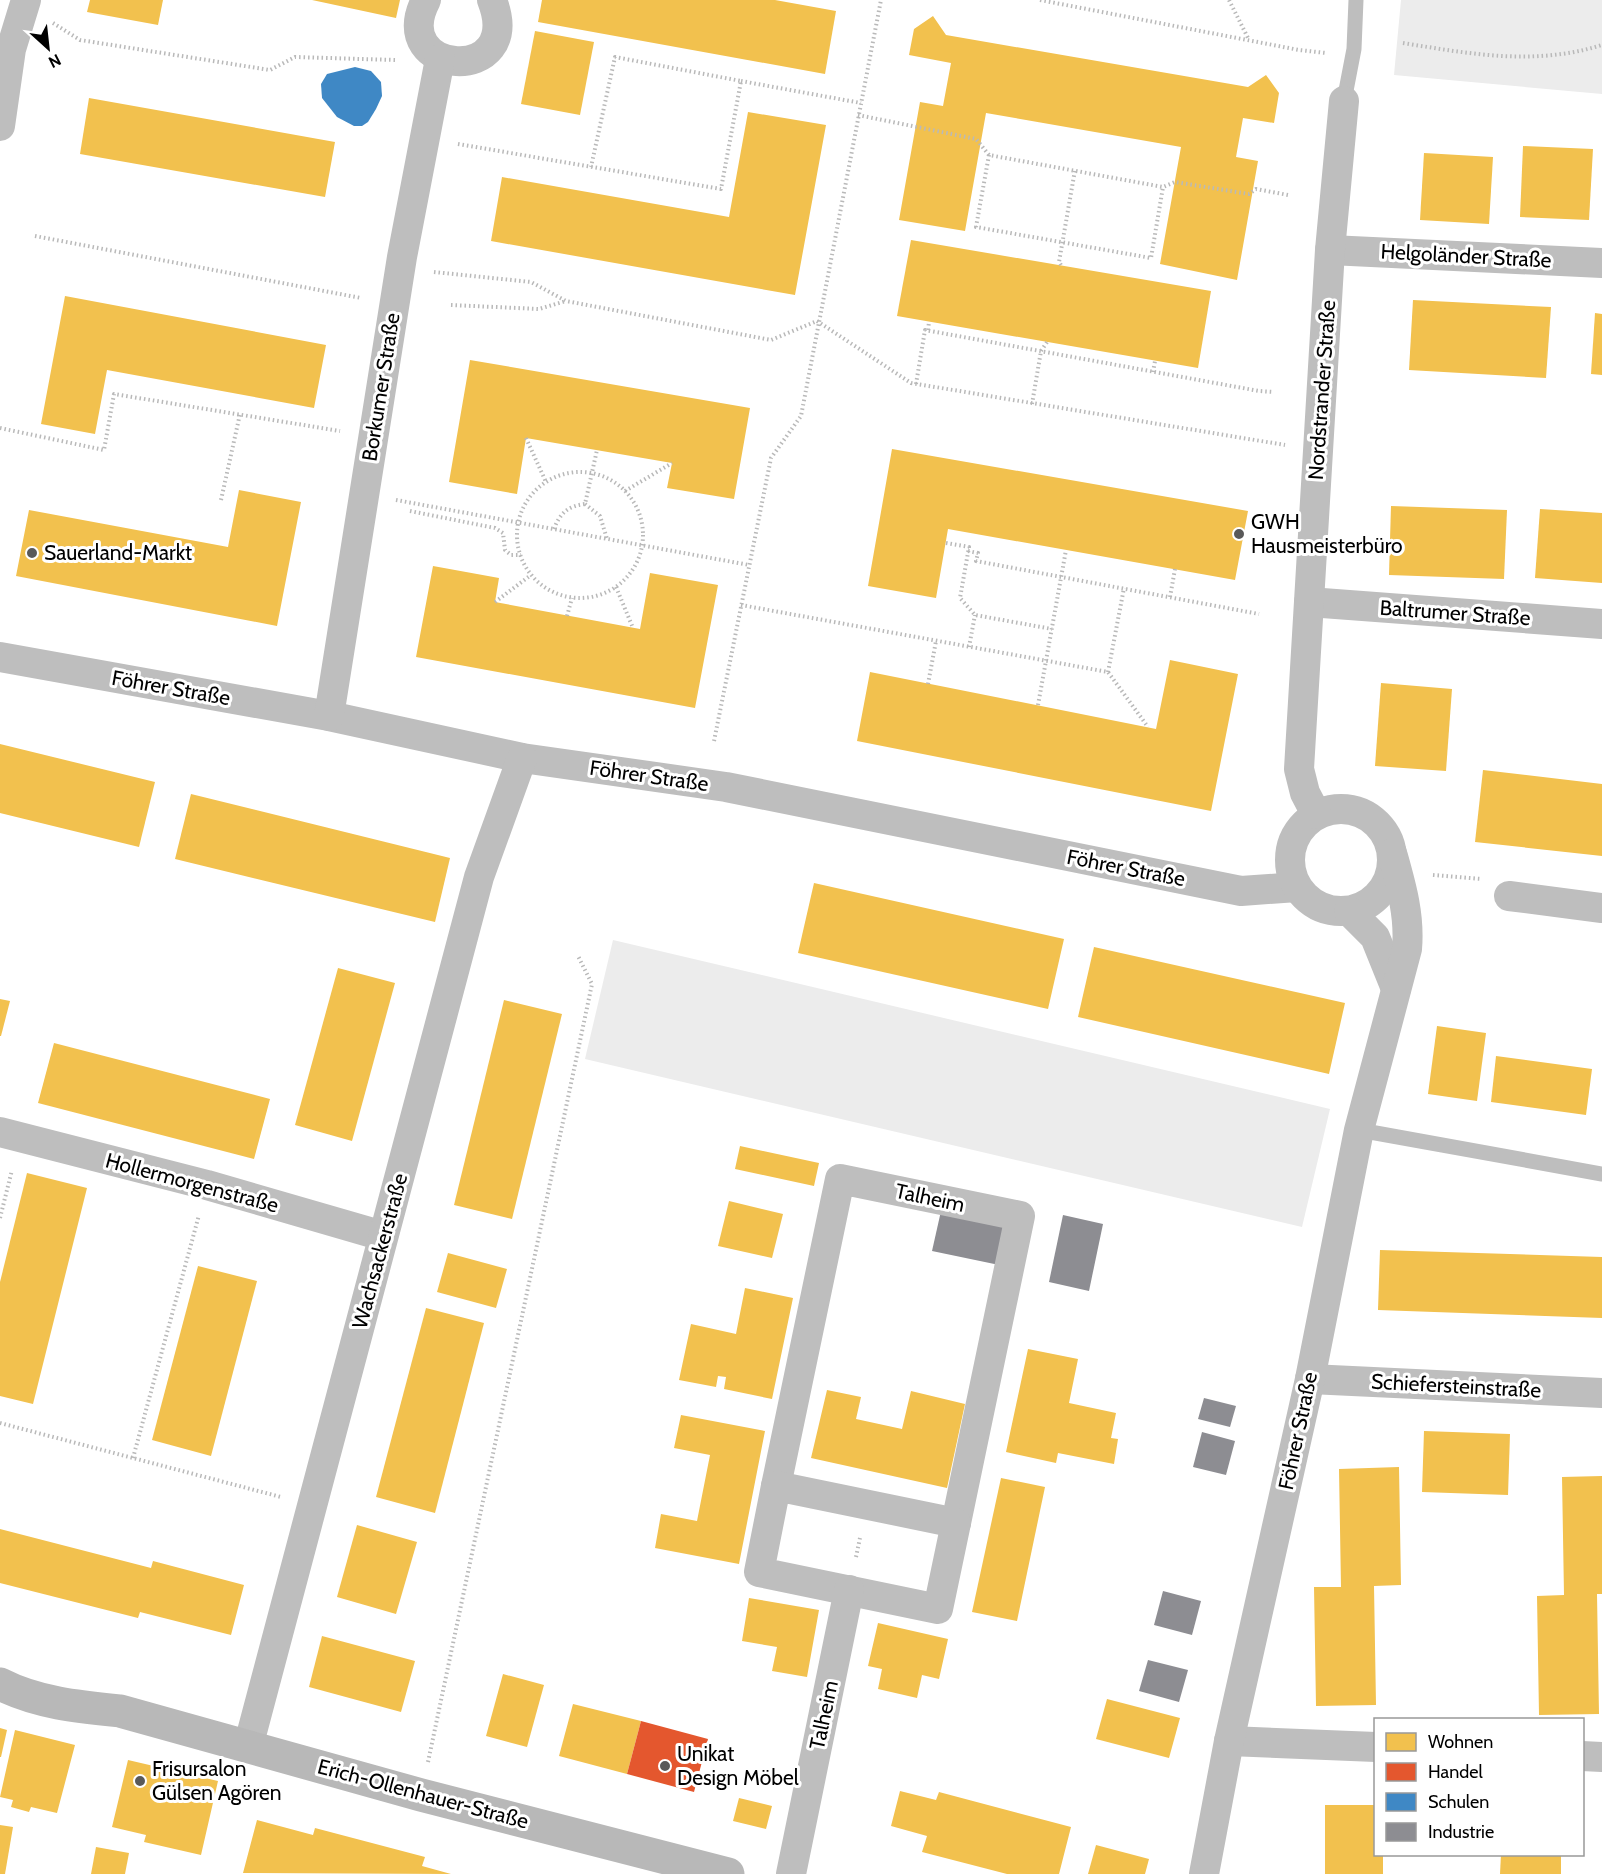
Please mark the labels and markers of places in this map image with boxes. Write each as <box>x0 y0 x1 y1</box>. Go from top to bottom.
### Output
place label: GWH Hausmeisterbüro <box>1251 509 1403 558</box>
marker: GWH Hausmeisterbüro <box>1232 527 1246 541</box>
place label: Sauerland-Markt <box>44 540 192 565</box>
marker: Sauerland-Markt <box>25 546 39 560</box>
place label: Unikat Design Möbel <box>677 1741 799 1790</box>
place label: Frisursalon Gülsen Agören <box>152 1756 281 1805</box>
marker: Unikat Design Möbel <box>658 1759 672 1773</box>
marker: Frisursalon Gülsen Agören <box>133 1774 147 1788</box>

